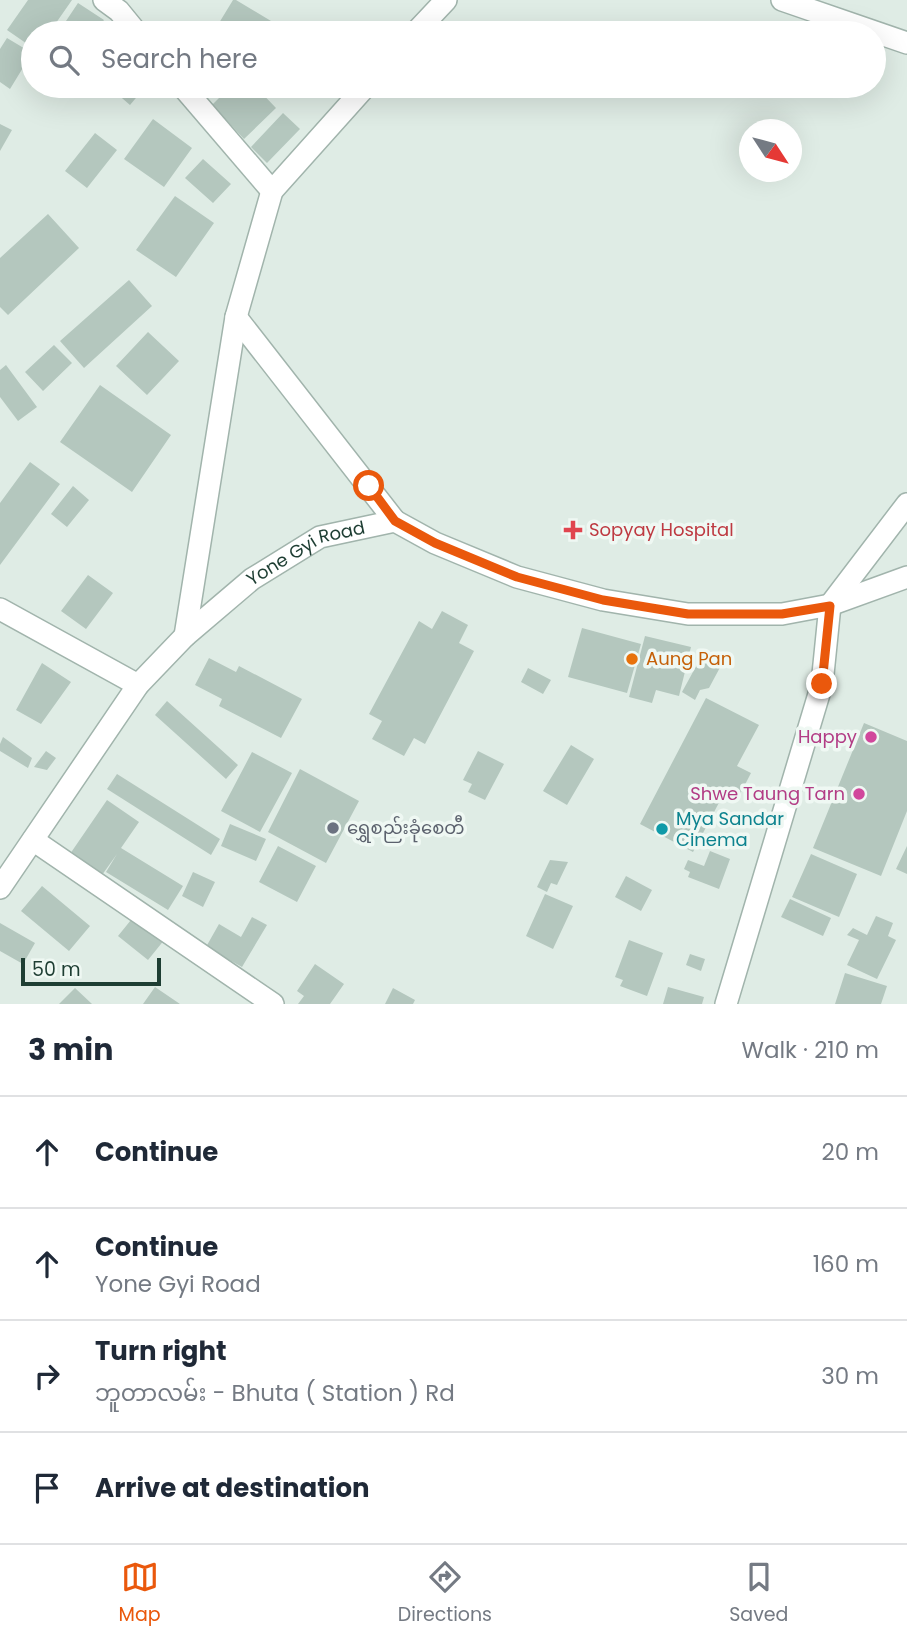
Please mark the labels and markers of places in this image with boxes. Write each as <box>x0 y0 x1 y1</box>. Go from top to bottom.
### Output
place label: Sopyay Hospital <box>589 517 734 542</box>
marker: Sopyay Hospital <box>563 520 583 540</box>
place label: Aung Pan <box>646 646 732 671</box>
marker: Aung Pan <box>624 651 640 667</box>
place label: Happy <box>798 724 857 749</box>
marker: Happy <box>863 729 879 745</box>
place label: Shwe Taung Tarn <box>690 781 845 806</box>
marker: Shwe Taung Tarn <box>851 786 867 802</box>
place label: Mya Sandar Cinema <box>676 806 784 852</box>
place label: ရွှေစည်းခုံစေတီ <box>347 814 465 843</box>
marker: ရွှေစည်းခုံစေတီ <box>325 820 341 836</box>
marker: Mya Sandar Cinema <box>654 821 670 837</box>

